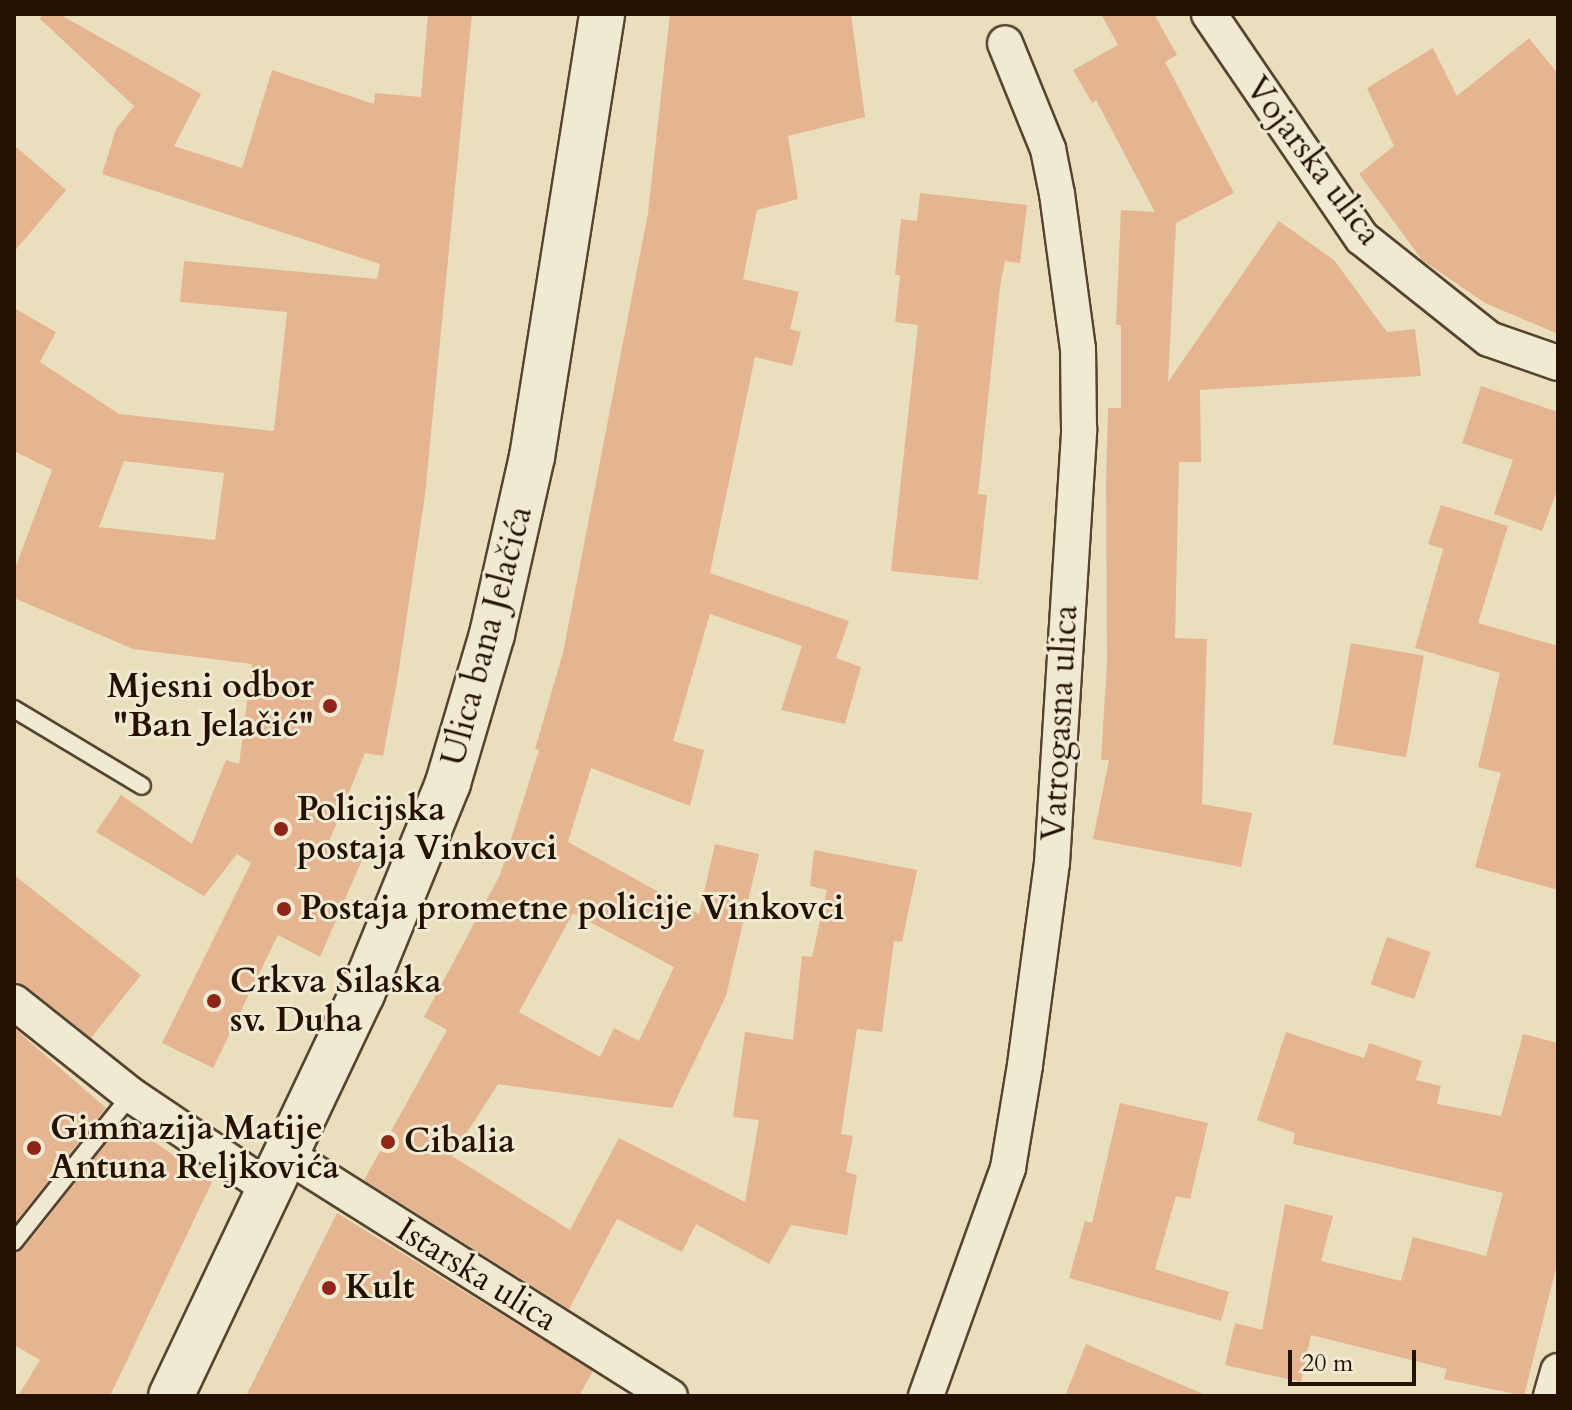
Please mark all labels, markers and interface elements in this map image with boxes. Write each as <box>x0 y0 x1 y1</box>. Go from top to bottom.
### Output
street label: Vojarska ulica <box>1236 69 1390 253</box>
street label: Ulica bana Jelačića <box>433 502 541 770</box>
street label: Vatrogasna ulica <box>1033 604 1087 842</box>
place label: Mjesni odbor "Ban Jelačić" <box>107 666 314 746</box>
marker: Mjesni odbor "Ban Jelačić" <box>321 697 339 715</box>
place label: Policijska postaja Vinkovci <box>297 789 557 868</box>
marker: Policijska postaja Vinkovci <box>272 820 290 838</box>
place label: Postaja prometne policije Vinkovci <box>300 889 844 929</box>
marker: Postaja prometne policije Vinkovci <box>275 900 293 918</box>
place label: Crkva Silaska sv. Duha <box>230 961 442 1040</box>
marker: Crkva Silaska sv. Duha <box>205 992 223 1010</box>
place label: Gimnazija Matije Antuna Reljkovića <box>50 1108 339 1188</box>
place label: Cibalia <box>404 1122 515 1162</box>
marker: Cibalia <box>379 1133 397 1151</box>
marker: Gimnazija Matije Antuna Reljkovića <box>25 1139 43 1157</box>
street label: Istarska ulica <box>389 1210 565 1340</box>
place label: Kult <box>345 1268 414 1308</box>
marker: Kult <box>320 1279 338 1297</box>
scale bar <box>1292 1334 1420 1384</box>
text: 20 m <box>1302 1347 1353 1380</box>

